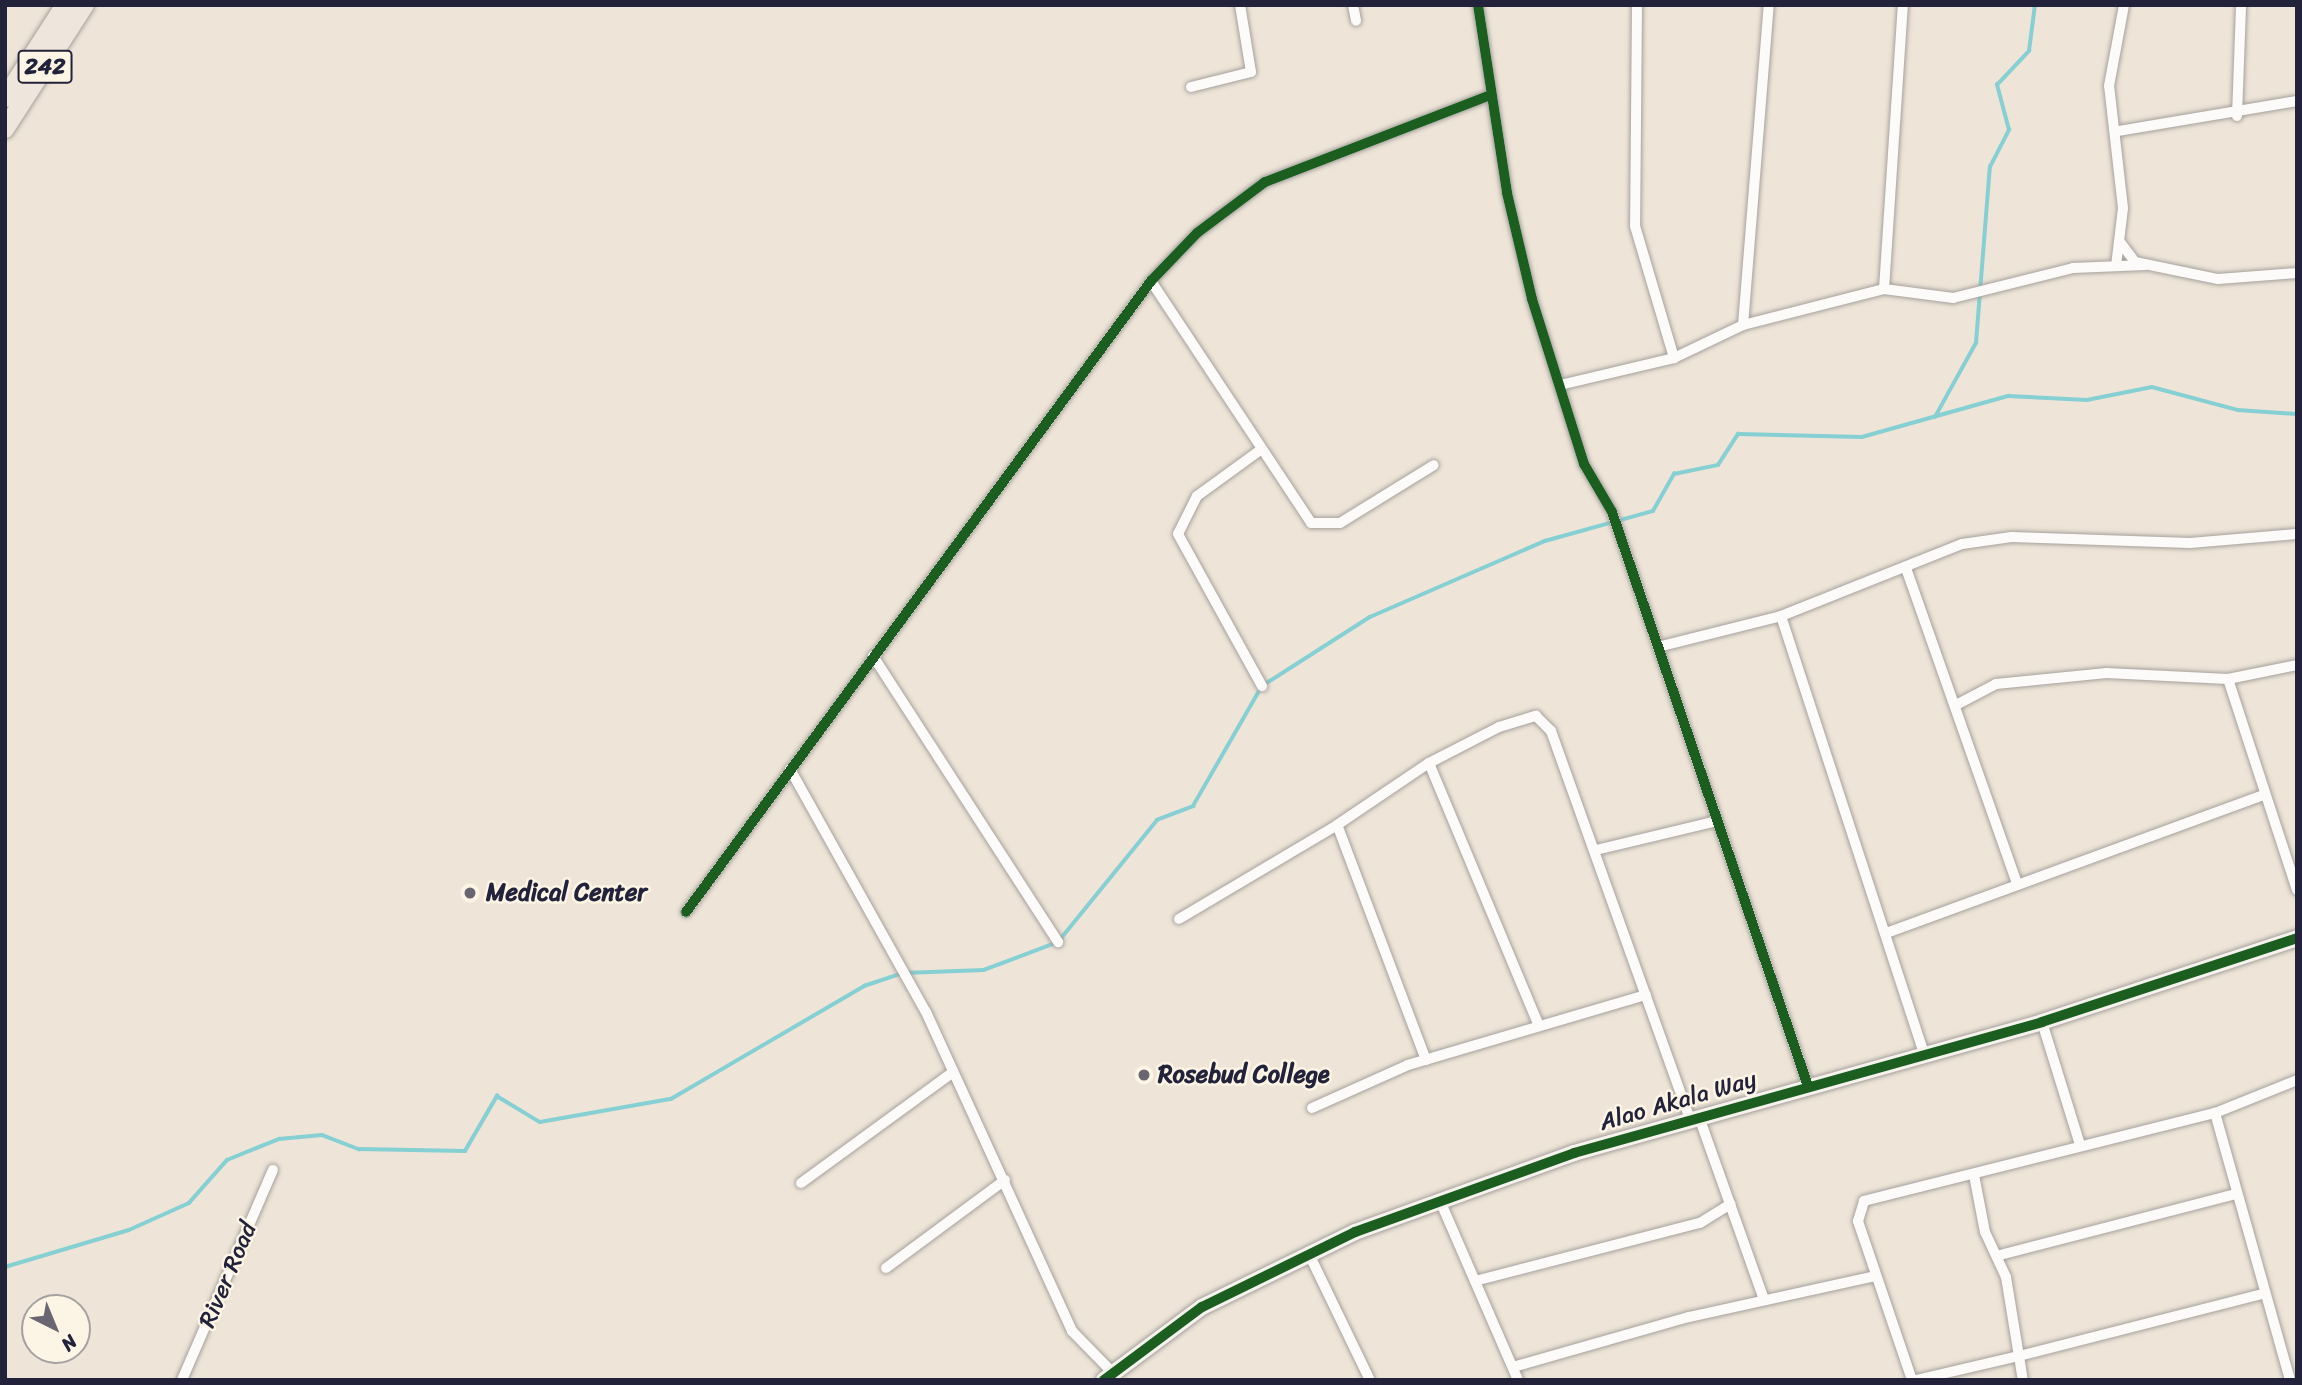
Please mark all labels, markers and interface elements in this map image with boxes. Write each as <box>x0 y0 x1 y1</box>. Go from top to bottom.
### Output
road number: 242 <box>17 48 73 86</box>
place label: Medical Center <box>486 879 647 907</box>
marker: Medical Center <box>460 883 480 903</box>
place label: Rosebud College <box>1158 1061 1330 1089</box>
street label: Alao Akala Way <box>1596 1065 1760 1137</box>
marker: Rosebud College <box>1136 1067 1152 1083</box>
street label: River Road <box>193 1218 263 1332</box>
north arrow <box>21 1294 91 1364</box>
text: N <box>53 1327 85 1360</box>

